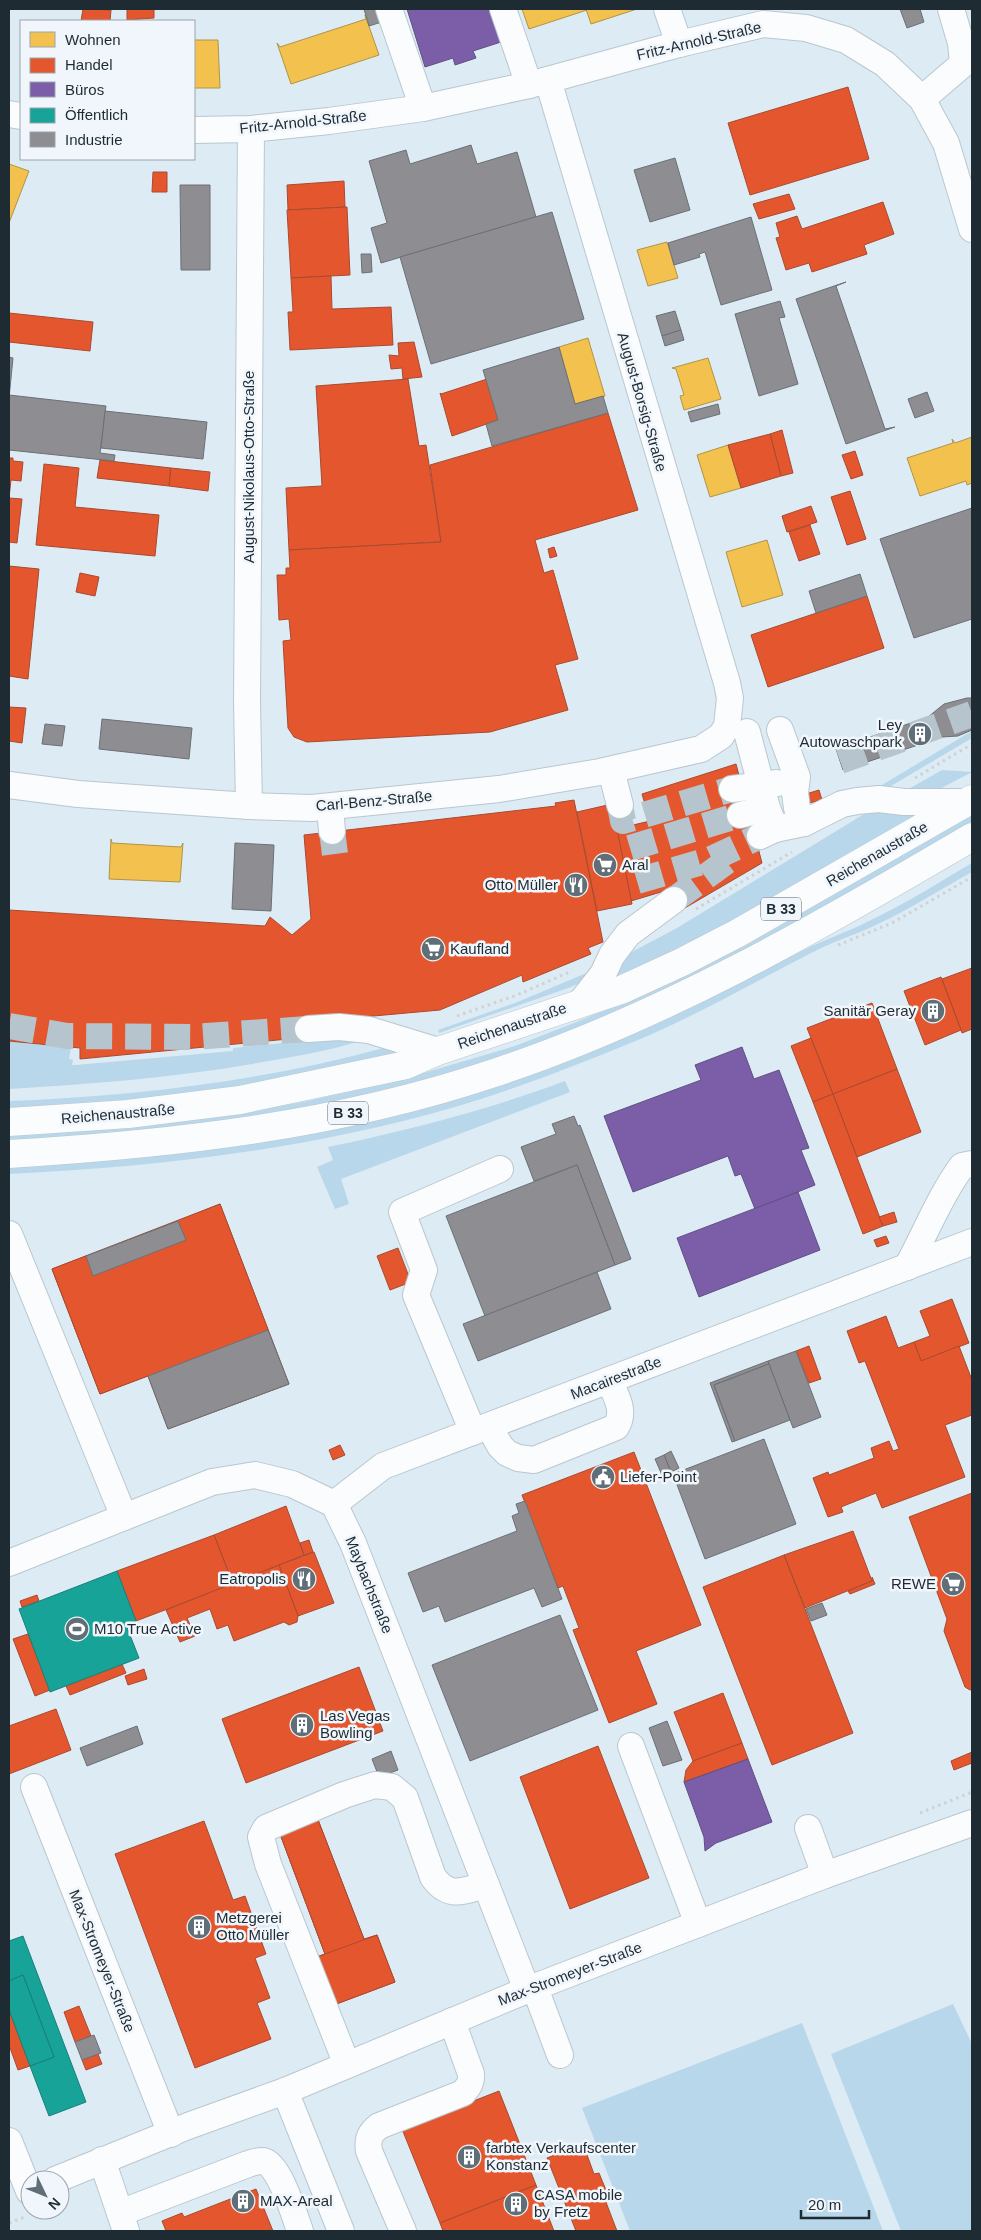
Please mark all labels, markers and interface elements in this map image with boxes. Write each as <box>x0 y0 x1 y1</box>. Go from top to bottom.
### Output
street label: Fritz-Arnold-Straße <box>635 18 763 63</box>
legend <box>20 20 195 160</box>
text: Wohnen <box>65 31 121 48</box>
text: Handel <box>65 56 113 73</box>
text: Büros <box>65 81 104 98</box>
text: Öffentlich <box>65 106 128 123</box>
street label: Fritz-Arnold-Straße <box>239 106 367 137</box>
text: Industrie <box>65 131 123 148</box>
street label: August-Borsig-Straße <box>614 330 671 474</box>
street label: August-Nikolaus-Otto-Straße <box>240 371 257 563</box>
place label: Ley Autowaschpark <box>799 716 902 750</box>
building icon: Ley Autowaschpark <box>907 721 933 747</box>
street label: Carl-Benz-Straße <box>315 787 433 814</box>
street label: Reichenaustraße <box>823 818 930 889</box>
supermarket icon: Aral <box>592 852 618 878</box>
place label: Aral <box>622 856 649 873</box>
restaurant icon: Otto Müller <box>563 872 589 898</box>
place label: Otto Müller <box>485 876 558 893</box>
road number: B 33 <box>761 898 801 921</box>
supermarket icon: Kaufland <box>420 936 446 962</box>
place label: Kaufland <box>450 940 509 957</box>
building icon: Sanitär Geray <box>920 998 946 1024</box>
street label: Reichenaustraße <box>455 999 569 1052</box>
place label: Sanitär Geray <box>823 1002 916 1019</box>
street label: Reichenaustraße <box>60 1100 176 1127</box>
road number: B 33 <box>328 1102 368 1124</box>
street label: Macairestraße <box>568 1352 664 1403</box>
public building icon: Liefer-Point <box>590 1464 616 1490</box>
place label: Liefer-Point <box>620 1468 698 1485</box>
street label: Maybachstraße <box>342 1534 397 1636</box>
restaurant icon: Eatropolis <box>291 1566 317 1592</box>
place label: Eatropolis <box>219 1570 286 1587</box>
supermarket icon: REWE <box>940 1571 966 1597</box>
place label: REWE <box>891 1575 936 1592</box>
sports icon: M10 True Active <box>64 1616 90 1642</box>
place label: M10 True Active <box>94 1620 202 1637</box>
place label: Las Vegas Bowling <box>320 1707 390 1741</box>
building icon: Las Vegas Bowling <box>289 1712 315 1738</box>
street label: Max-Stromeyer-Straße <box>66 1887 139 2035</box>
place label: Metzgerei Otto Müller <box>216 1909 289 1943</box>
building icon: Metzgerei Otto Müller <box>186 1914 212 1940</box>
street label: Max-Stromeyer-Straße <box>496 1938 644 2009</box>
place label: farbtex Verkaufscenter Konstanz <box>486 2139 636 2173</box>
building icon: farbtex Verkaufscenter Konstanz <box>456 2144 482 2170</box>
north arrow <box>20 2170 70 2220</box>
place label: CASA mobile by Fretz <box>534 2186 622 2220</box>
building icon: MAX-Areal <box>230 2188 256 2214</box>
scale bar <box>801 2188 868 2220</box>
building icon: CASA mobile by Fretz <box>503 2191 529 2217</box>
place label: MAX-Areal <box>260 2192 333 2209</box>
text: N <box>45 2195 64 2213</box>
text: 20 m <box>808 2196 841 2213</box>

